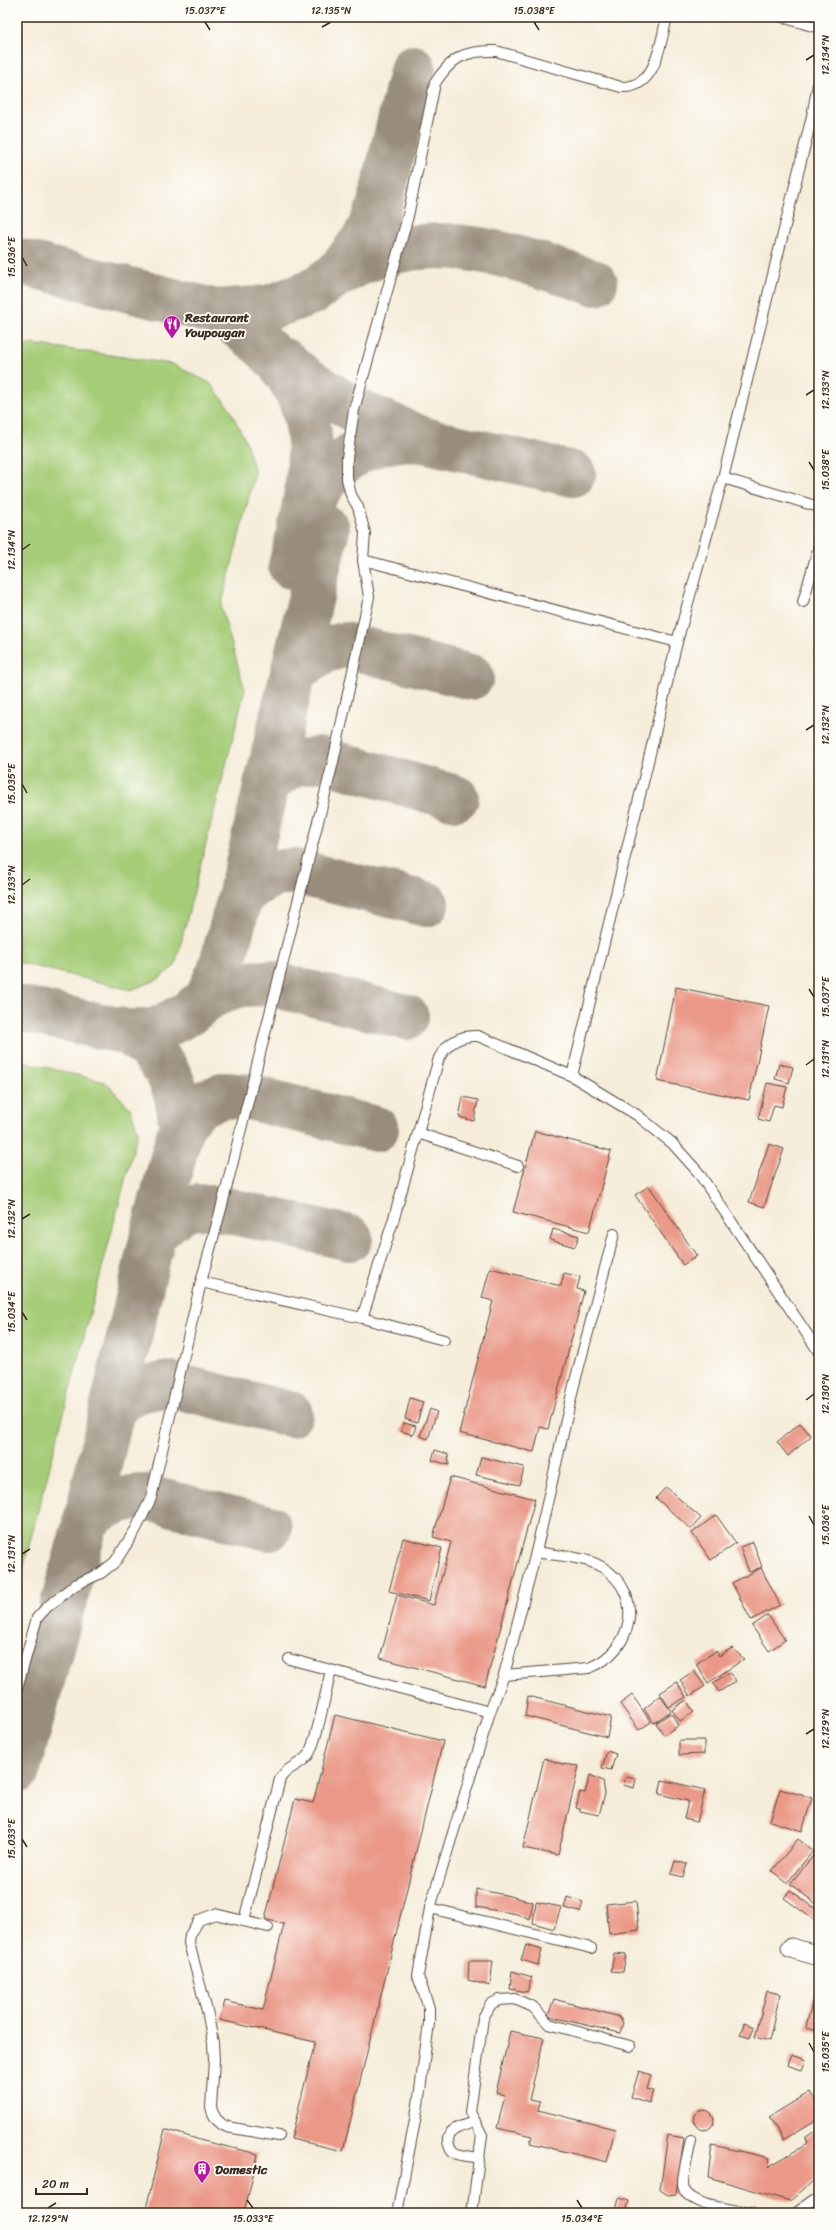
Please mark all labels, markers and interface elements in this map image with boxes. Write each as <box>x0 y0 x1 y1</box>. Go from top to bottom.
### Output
text: 15.037°E <box>185 2 227 20</box>
text: 12.135°N <box>311 2 351 20</box>
text: 15.038°E <box>513 2 556 20</box>
text: 12.134°N <box>817 35 835 75</box>
text: 15.036°E <box>3 235 21 277</box>
place label: Restaurant Youpougan <box>184 306 250 344</box>
restaurant icon: Restaurant Youpougan <box>162 314 182 339</box>
text: 12.133°N <box>817 370 835 410</box>
text: 15.038°E <box>817 448 835 491</box>
text: 12.134°N <box>3 530 21 570</box>
text: 12.132°N <box>817 705 835 745</box>
text: 15.035°E <box>3 762 21 805</box>
text: 12.133°N <box>3 865 21 905</box>
text: 15.037°E <box>817 975 835 1017</box>
text: 12.131°N <box>817 1040 835 1078</box>
text: 12.132°N <box>3 1199 21 1239</box>
text: 15.034°E <box>3 1290 21 1333</box>
text: 12.130°N <box>817 1374 835 1414</box>
text: 15.036°E <box>817 1503 835 1545</box>
text: 12.131°N <box>3 1535 21 1573</box>
text: 12.129°N <box>817 1709 835 1749</box>
text: 15.033°E <box>3 1817 21 1859</box>
text: 15.035°E <box>817 2030 835 2073</box>
place label: Domestic <box>215 2158 268 2181</box>
building icon: Domestic <box>192 2159 212 2184</box>
scale bar <box>36 2170 87 2196</box>
text: 20 m <box>42 2173 69 2195</box>
text: 12.129°N <box>28 2210 68 2228</box>
text: 15.033°E <box>233 2210 275 2228</box>
text: 15.034°E <box>561 2210 604 2228</box>

